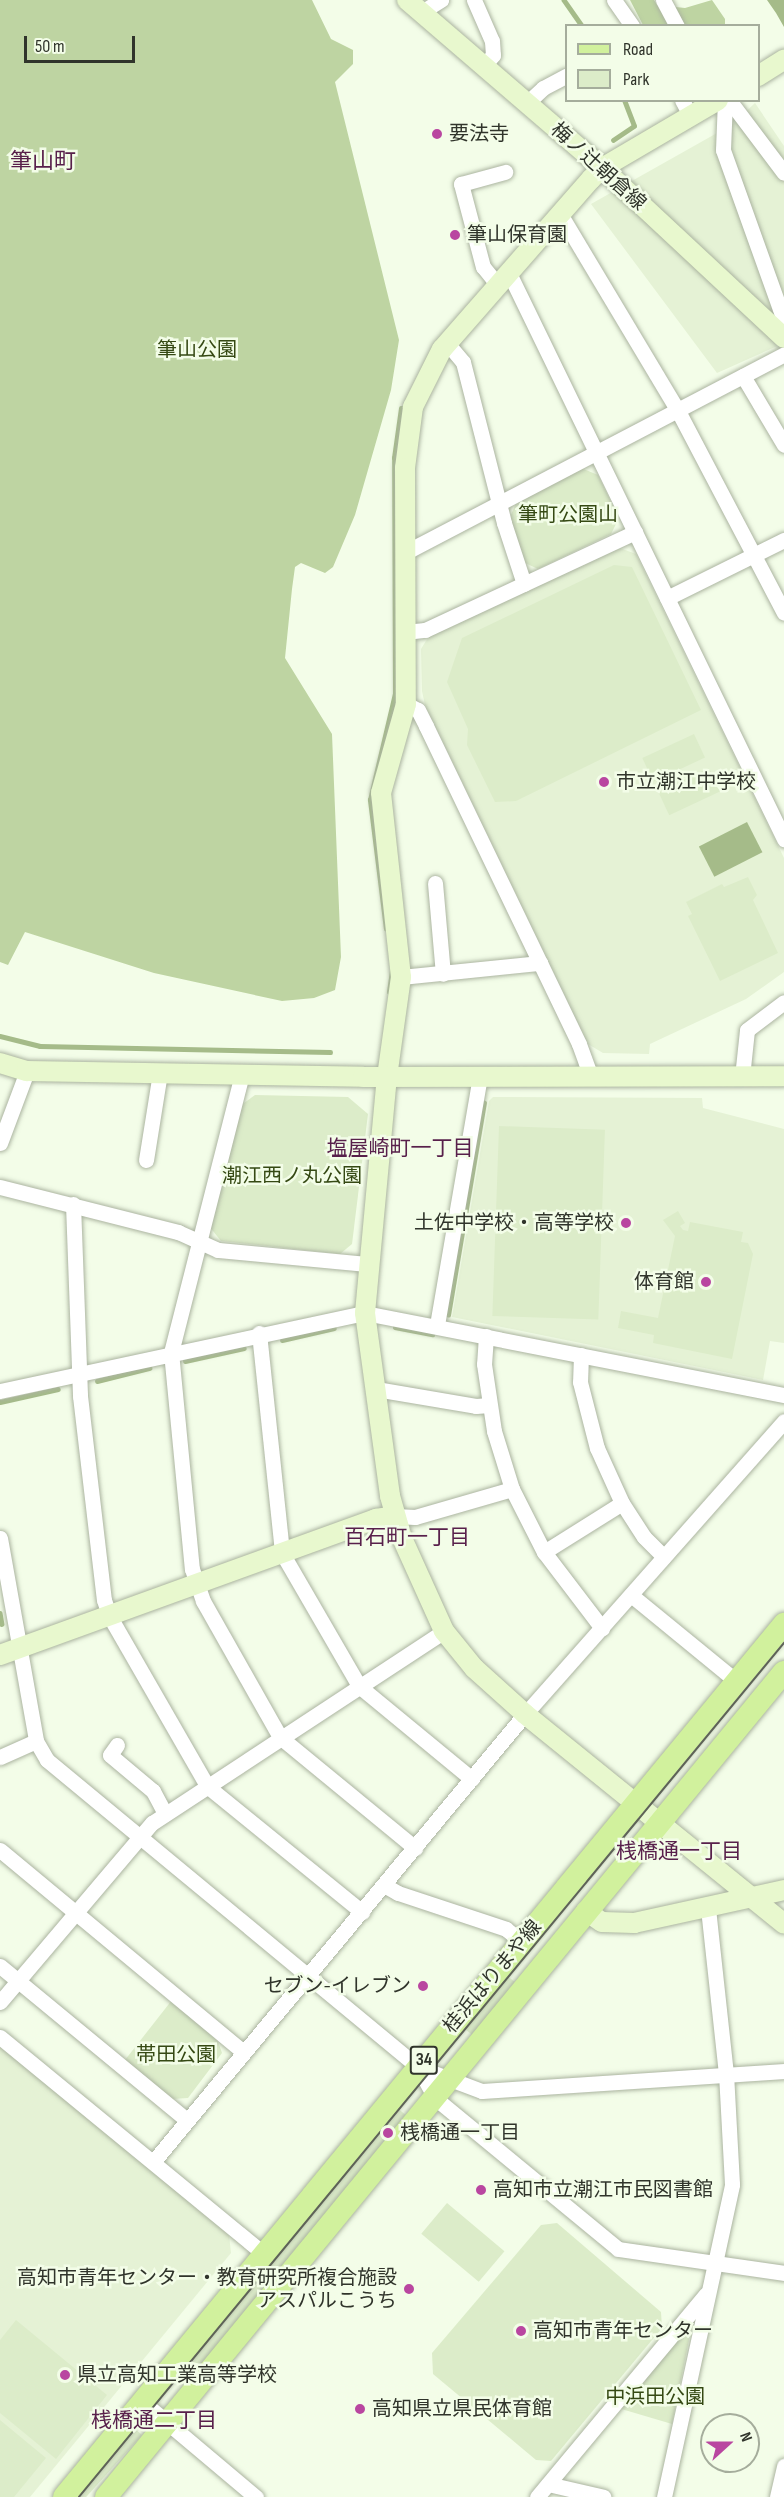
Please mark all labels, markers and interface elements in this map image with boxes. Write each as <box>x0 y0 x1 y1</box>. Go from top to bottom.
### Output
scale bar <box>27 24 138 62</box>
legend <box>565 24 760 102</box>
text: 50 m <box>35 36 65 57</box>
text: Road <box>623 39 653 60</box>
text: Park <box>623 69 649 90</box>
street label: 梅ノ辻朝倉線 <box>545 118 651 216</box>
place label: 要法寺 <box>449 122 509 146</box>
marker: 要法寺 <box>430 127 444 141</box>
district label: 筆山町 <box>10 149 76 175</box>
place label: 筆山保育園 <box>467 223 567 247</box>
marker: 筆山保育園 <box>448 228 462 242</box>
park label: 筆山公園 <box>157 338 237 362</box>
park label: 筆町公園山 <box>518 503 618 527</box>
place label: 市立潮江中学校 <box>616 770 756 794</box>
marker: 市立潮江中学校 <box>597 775 611 789</box>
district label: 塩屋崎町一丁目 <box>327 1136 473 1162</box>
park label: 潮江西ノ丸公園 <box>222 1164 362 1188</box>
place label: 土佐中学校・高等学校 <box>414 1211 614 1235</box>
marker: 土佐中学校・高等学校 <box>619 1216 633 1230</box>
place label: 体育館 <box>634 1270 694 1294</box>
marker: 体育館 <box>699 1275 713 1289</box>
district label: 百石町一丁目 <box>344 1525 470 1551</box>
district label: 桟橋通一丁目 <box>616 1839 742 1865</box>
street label: 桂浜はりまや線 <box>439 1916 547 2038</box>
place label: セブン-イレブン <box>264 1974 411 1998</box>
marker: セブン-イレブン <box>416 1979 430 1993</box>
park label: 帯田公園 <box>136 2043 216 2067</box>
road number: 34 <box>409 2045 439 2075</box>
place label: 桟橋通一丁目 <box>400 2121 520 2145</box>
marker: 桟橋通一丁目 <box>381 2126 395 2140</box>
place label: 高知市立潮江市民図書館 <box>493 2178 713 2202</box>
marker: 高知市立潮江市民図書館 <box>474 2183 488 2197</box>
place label: 高知市青年センター・教育研究所複合施設 アスパルこうち <box>17 2266 397 2313</box>
marker: 高知市青年センター・教育研究所複合施設 アスパルこうち <box>402 2282 416 2296</box>
place label: 高知市青年センター <box>533 2319 713 2343</box>
marker: 高知市青年センター <box>514 2324 528 2338</box>
place label: 県立高知工業高等学校 <box>77 2363 277 2387</box>
marker: 県立高知工業高等学校 <box>58 2368 72 2382</box>
park label: 中浜田公園 <box>605 2385 705 2409</box>
place label: 高知県立県民体育館 <box>372 2397 552 2421</box>
marker: 高知県立県民体育館 <box>353 2402 367 2416</box>
district label: 桟橋通二丁目 <box>91 2408 217 2434</box>
north arrow <box>700 2413 760 2473</box>
text: N <box>735 2430 756 2444</box>

